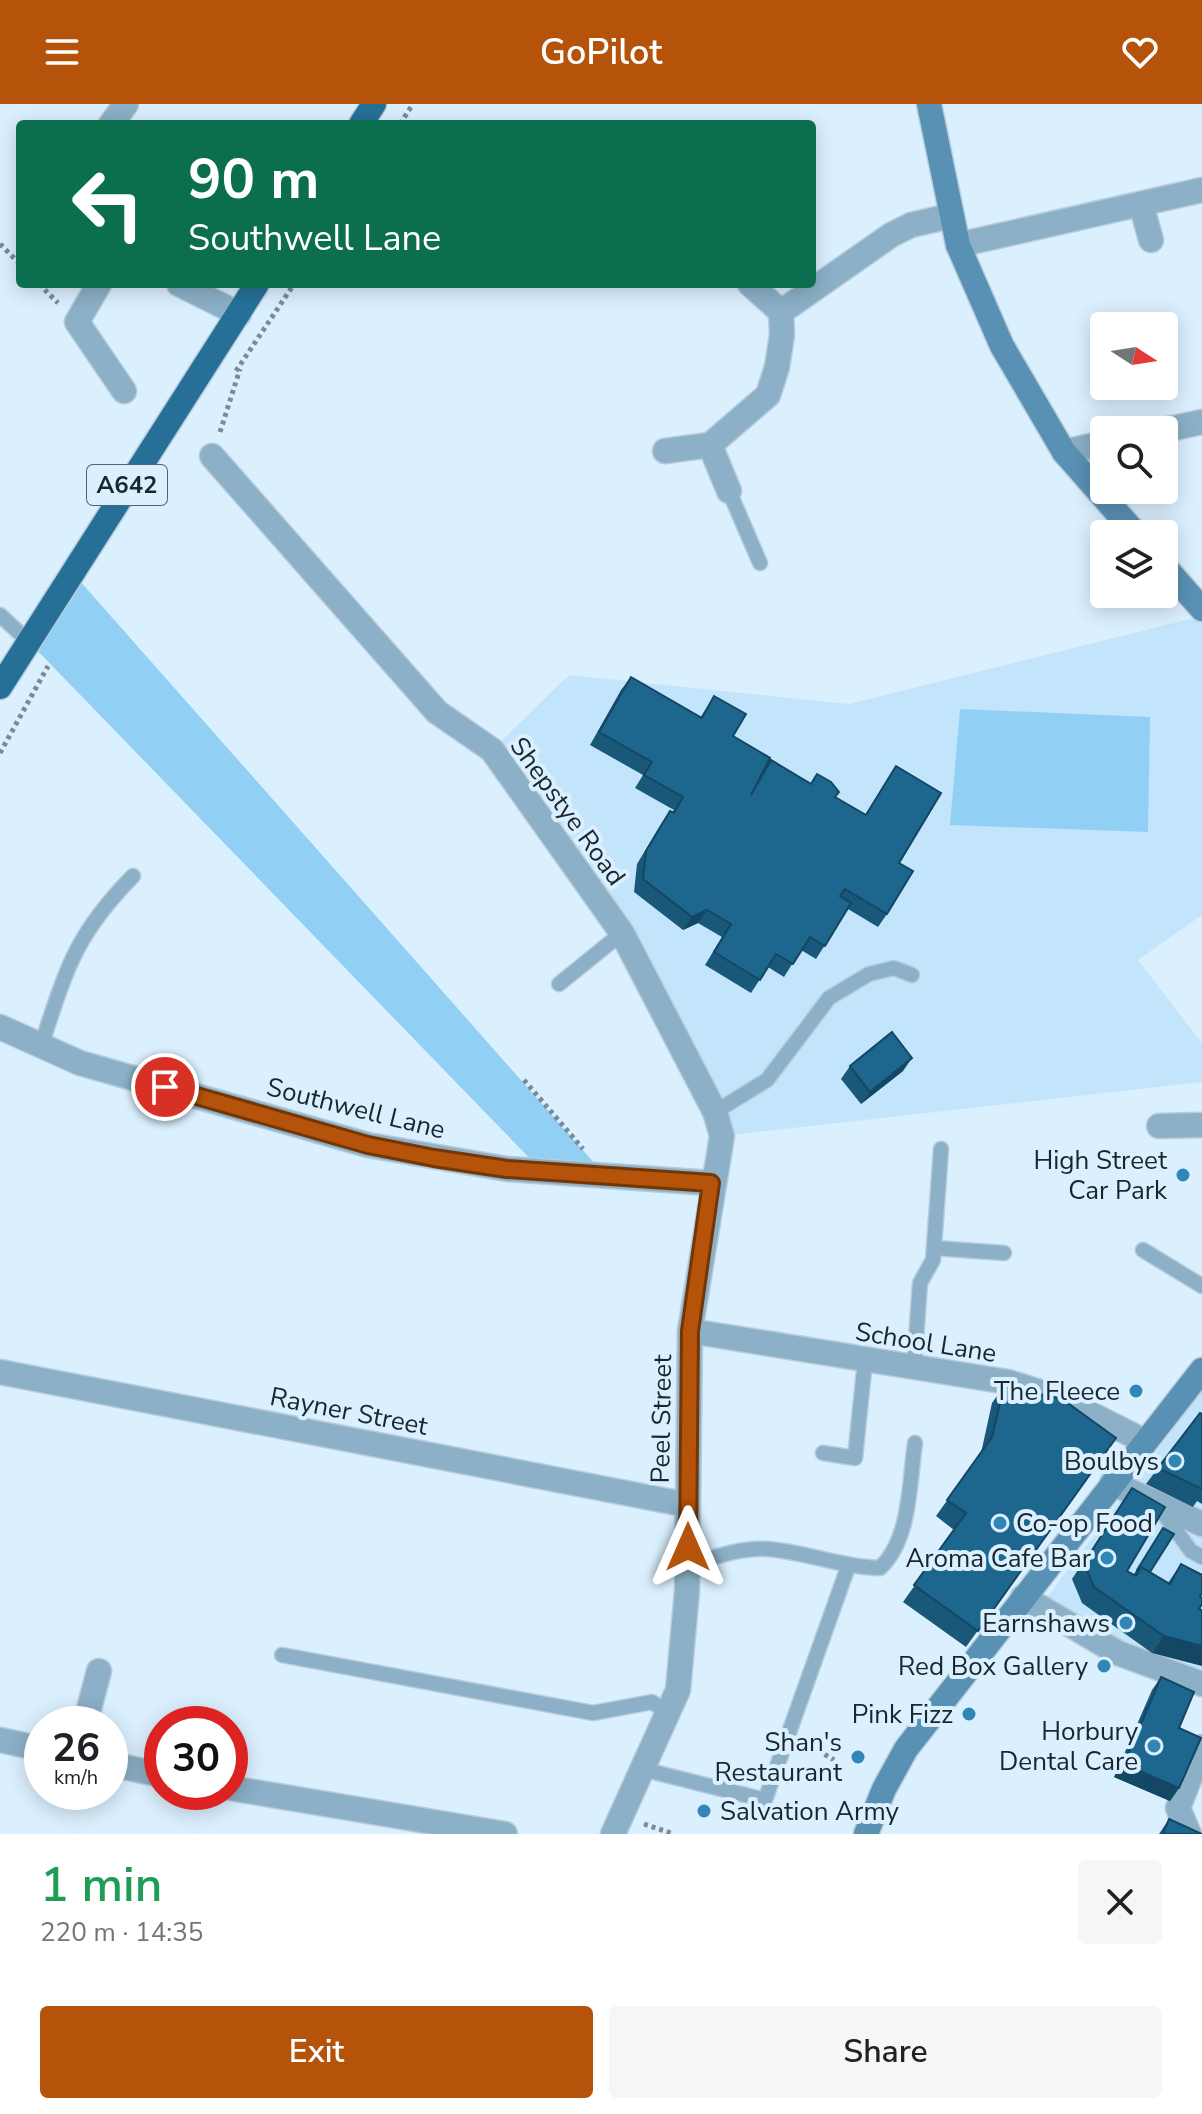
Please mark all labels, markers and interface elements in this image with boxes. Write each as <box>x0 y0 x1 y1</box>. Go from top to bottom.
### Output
text: GoPilot <box>540 28 662 77</box>
icon: menu <box>40 30 84 74</box>
icon: heart <box>1118 30 1162 74</box>
text: 90 m <box>188 141 319 218</box>
icon: left <box>56 152 160 256</box>
text: Southwell Lane <box>188 214 441 263</box>
north arrow <box>1090 312 1178 400</box>
map controls <box>1090 312 1178 608</box>
button: search <box>1090 416 1178 504</box>
road number: A642 <box>87 465 167 505</box>
button: layers <box>1090 520 1178 608</box>
street label: Shepstye Road <box>502 730 633 893</box>
pin <box>131 1053 199 1121</box>
icon: arrive <box>143 1065 187 1109</box>
street label: Southwell Lane <box>263 1069 449 1148</box>
place label: High Street Car Park <box>1034 1143 1168 1208</box>
marker: High Street Car Park <box>1174 1166 1192 1184</box>
street label: School Lane <box>853 1314 999 1371</box>
street label: Peel Street <box>643 1353 680 1484</box>
place label: The Fleece <box>994 1374 1120 1409</box>
street label: Rayner Street <box>267 1379 432 1444</box>
marker: The Fleece <box>1127 1382 1145 1400</box>
place label: Boulbys <box>1064 1444 1159 1479</box>
marker: Boulbys <box>1166 1452 1184 1470</box>
position arrow <box>646 1505 730 1589</box>
place label: Co-op Food <box>1016 1506 1153 1541</box>
marker: Co-op Food <box>991 1514 1009 1532</box>
place label: Aroma Cafe Bar <box>905 1541 1092 1576</box>
marker: Aroma Cafe Bar <box>1098 1549 1116 1567</box>
place label: Earnshaws <box>982 1606 1110 1641</box>
marker: Earnshaws <box>1117 1614 1135 1632</box>
place label: Red Box Gallery <box>898 1649 1089 1684</box>
marker: Red Box Gallery <box>1095 1657 1113 1675</box>
place label: Pink Fizz <box>852 1697 953 1732</box>
marker: Pink Fizz <box>960 1705 978 1723</box>
speed limit sign: 30 <box>144 1706 248 1810</box>
place label: Horbury Dental Care <box>999 1714 1139 1779</box>
text: 26 <box>52 1721 100 1775</box>
place label: Shan's Restaurant <box>714 1725 843 1790</box>
marker: Horbury Dental Care <box>1145 1737 1163 1755</box>
marker: Shan's Restaurant <box>849 1748 867 1766</box>
text: km/h <box>54 1764 98 1791</box>
place label: Salvation Army <box>720 1794 900 1829</box>
marker: Salvation Army <box>695 1802 713 1820</box>
text: 1 min <box>40 1852 162 1918</box>
button: close <box>1078 1860 1162 1944</box>
text: 220 m · 14:35 <box>40 1915 203 1950</box>
button: Exit <box>40 2006 593 2098</box>
button: Share <box>609 2006 1162 2098</box>

